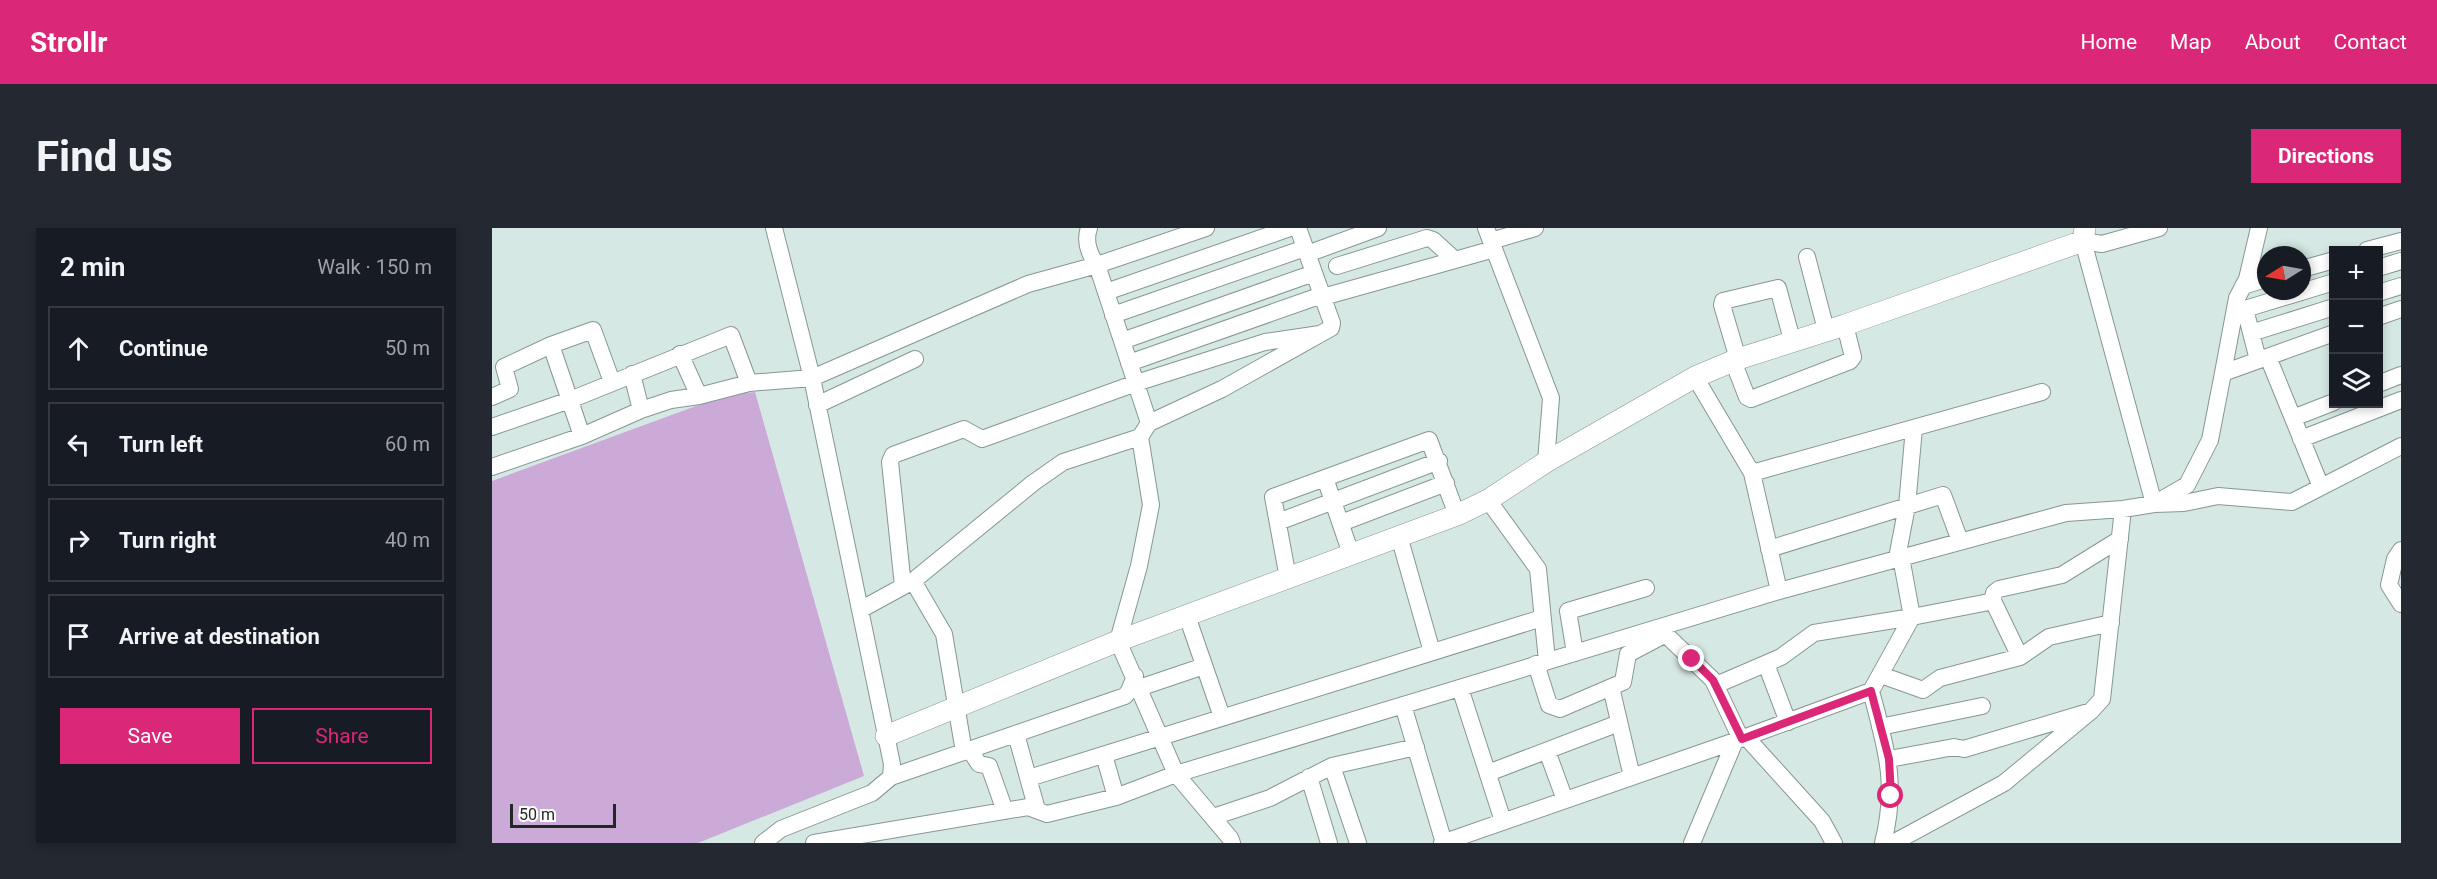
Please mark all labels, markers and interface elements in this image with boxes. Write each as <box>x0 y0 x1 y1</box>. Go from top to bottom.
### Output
text: Strollr <box>30 26 107 59</box>
text: Home <box>2081 30 2137 54</box>
text: Map <box>2170 30 2212 54</box>
text: About <box>2245 30 2301 54</box>
text: Contact <box>2334 30 2407 54</box>
button: Directions <box>2251 129 2401 183</box>
text: Find us <box>36 132 173 181</box>
north arrow <box>2257 246 2311 300</box>
map controls <box>2329 246 2383 408</box>
button: + <box>2329 246 2383 300</box>
text: 2 min <box>60 252 125 282</box>
text: Walk · 150 m <box>317 255 432 279</box>
button: − <box>2329 300 2383 354</box>
icon: ahead <box>62 332 95 365</box>
text: Continue <box>119 336 208 361</box>
text: 50 m <box>385 336 430 360</box>
button: layers <box>2329 354 2383 408</box>
icon: left <box>62 428 95 461</box>
text: Turn left <box>119 432 203 457</box>
text: 60 m <box>385 432 430 456</box>
icon: right <box>62 524 95 557</box>
text: Turn right <box>119 528 216 553</box>
text: 40 m <box>385 528 430 552</box>
icon: arrive <box>62 620 95 653</box>
text: Arrive at destination <box>119 624 320 649</box>
route end <box>1678 645 1704 671</box>
button: Save <box>60 708 240 764</box>
button: Share <box>252 708 432 764</box>
route start <box>1877 782 1903 808</box>
scale bar <box>510 801 616 828</box>
text: 50 m <box>519 805 555 824</box>

